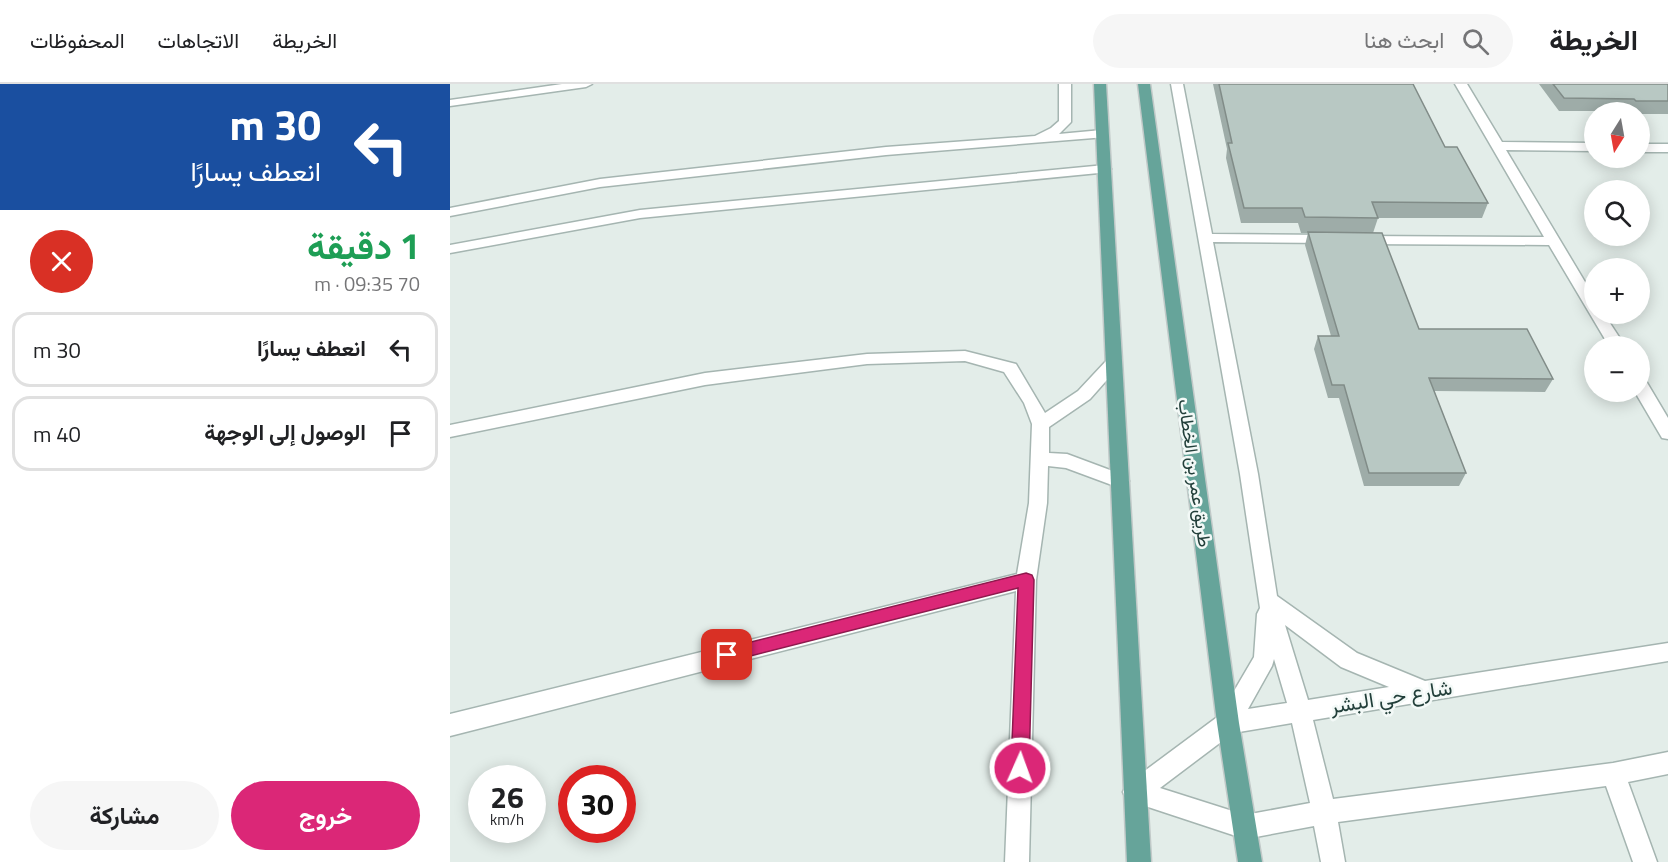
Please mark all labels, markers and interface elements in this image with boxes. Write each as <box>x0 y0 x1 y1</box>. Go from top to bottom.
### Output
search box <box>1093 14 1513 68</box>
text: الخريطة <box>1549 18 1638 61</box>
text: ابحث هنا <box>1364 23 1444 57</box>
text: المحفوظات <box>30 24 125 56</box>
text: الاتجاهات <box>158 24 239 56</box>
text: الخريطة <box>272 24 337 56</box>
icon: search <box>1459 25 1492 58</box>
text: 30 m <box>229 92 321 156</box>
north arrow <box>1584 102 1650 168</box>
map controls <box>1584 102 1650 402</box>
icon: left <box>342 108 420 186</box>
text: انعطف يسارًا <box>190 150 321 191</box>
button: search <box>1584 180 1650 246</box>
text: 1 دقيقة <box>307 218 420 273</box>
button: close <box>30 230 93 293</box>
button: + <box>1584 258 1650 324</box>
text: 70 m · 09:35 <box>314 268 420 299</box>
text: انعطف يسارًا <box>257 331 366 365</box>
text: 30 m <box>33 333 81 367</box>
icon: left <box>384 333 417 366</box>
button: − <box>1584 336 1650 402</box>
street label: طريق عمر بن الخطاب <box>1171 397 1219 549</box>
text: الوصول إلى الوجهة <box>204 415 366 449</box>
text: 40 m <box>33 417 81 451</box>
icon: arrive <box>384 417 417 450</box>
pin <box>701 629 752 680</box>
icon: arrive <box>710 638 743 671</box>
street label: شارع حي البشر <box>1327 671 1455 724</box>
position arrow <box>988 736 1052 800</box>
speed limit sign: 30 <box>558 765 636 843</box>
text: 26 <box>490 774 524 820</box>
button: مشاركة <box>30 781 219 850</box>
button: خروج <box>231 781 420 850</box>
text: km/h <box>490 808 524 831</box>

